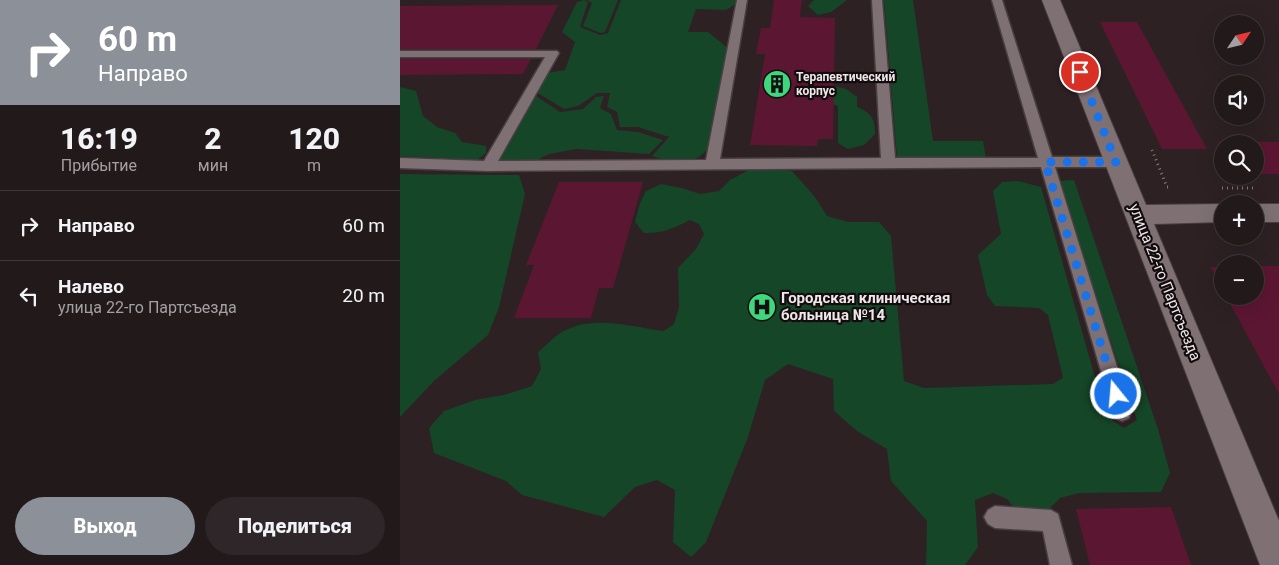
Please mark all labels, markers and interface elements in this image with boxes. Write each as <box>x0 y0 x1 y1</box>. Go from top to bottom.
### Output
north arrow <box>1214 15 1264 65</box>
map controls <box>1214 15 1264 305</box>
text: 60 m <box>98 19 177 60</box>
icon: right <box>15 20 80 85</box>
pin <box>1059 51 1101 93</box>
icon: arrive <box>1066 58 1094 86</box>
text: Направо <box>98 61 188 86</box>
building icon: Терапевтический корпус <box>762 69 792 99</box>
place label: Терапевтический корпус <box>796 70 895 98</box>
button: sound <box>1214 75 1264 125</box>
text: 16:19 <box>60 121 138 156</box>
text: 2 <box>204 121 222 156</box>
text: 120 <box>288 121 340 156</box>
button: search <box>1214 135 1264 185</box>
text: Прибытие <box>61 156 137 175</box>
text: мин <box>198 156 228 175</box>
text: m <box>307 156 321 175</box>
button: + <box>1214 195 1264 245</box>
street label: улица 22-го Партсъезда <box>1125 201 1205 363</box>
icon: right <box>15 212 43 240</box>
text: Направо <box>58 214 135 237</box>
text: 60 m <box>342 214 385 237</box>
button: − <box>1214 255 1264 305</box>
text: Налево <box>58 275 124 298</box>
icon: left <box>15 282 43 310</box>
text: 20 m <box>342 284 385 307</box>
place label: Городская клиническая больница №14 <box>781 289 950 324</box>
hospital icon: Городская клиническая больница №14 <box>747 292 777 322</box>
text: улица 22-го Партсъезда <box>58 298 237 317</box>
position arrow <box>1089 367 1141 419</box>
button: Выход <box>15 497 195 555</box>
button: Поделиться <box>205 497 385 555</box>

